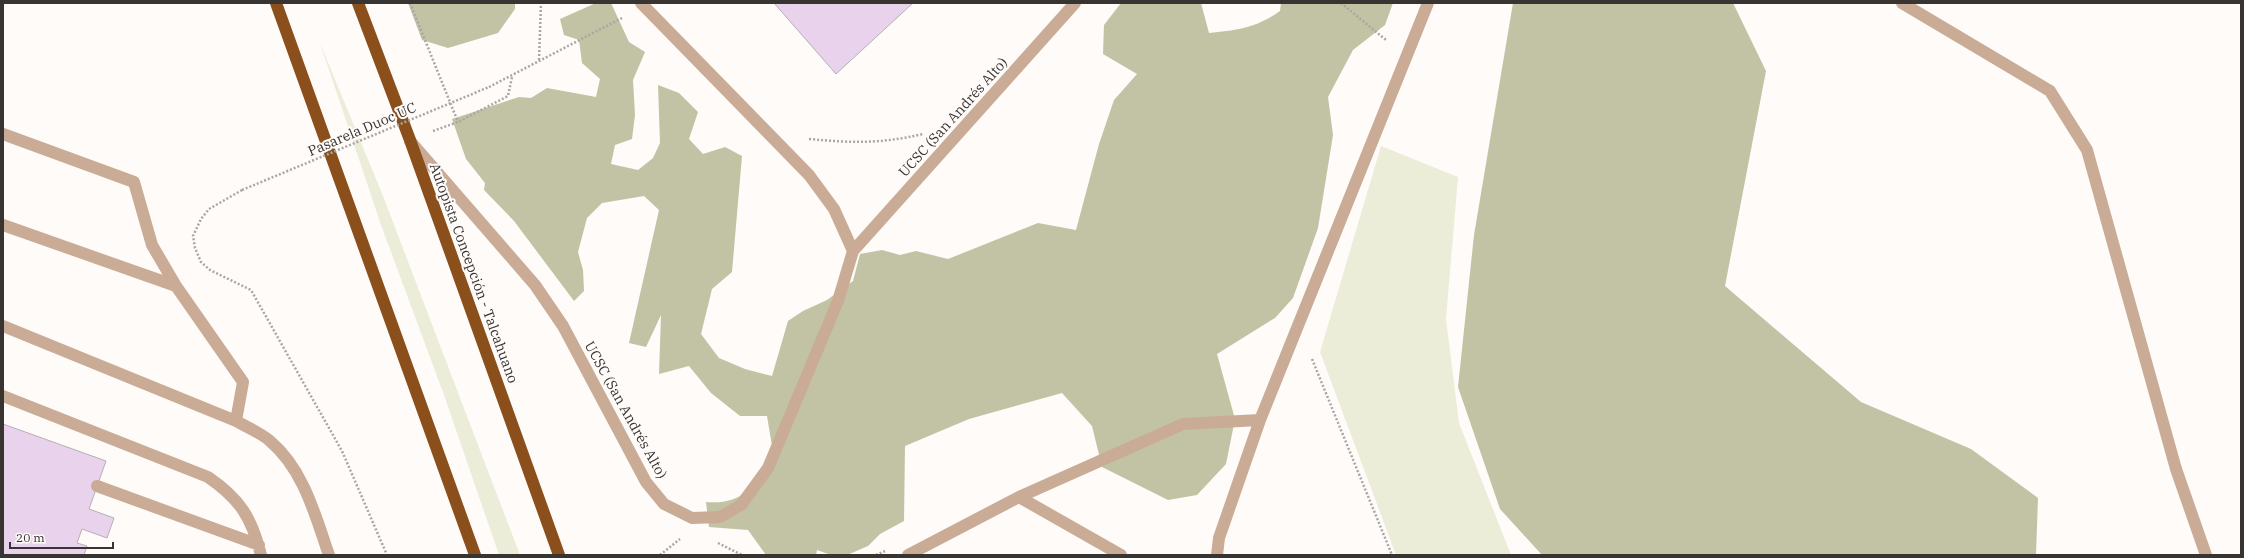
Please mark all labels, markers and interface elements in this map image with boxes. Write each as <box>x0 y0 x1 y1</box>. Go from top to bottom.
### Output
street label: UCSC (San Andrés Alto) <box>895 54 1011 180</box>
street label: Pasarela Duoc UC <box>305 98 419 160</box>
street label: Autopista Concepción - Talcahuano <box>426 160 522 386</box>
street label: UCSC (San Andrés Alto) <box>581 338 671 482</box>
scale bar <box>10 524 113 550</box>
text: 20 m <box>16 530 45 545</box>

